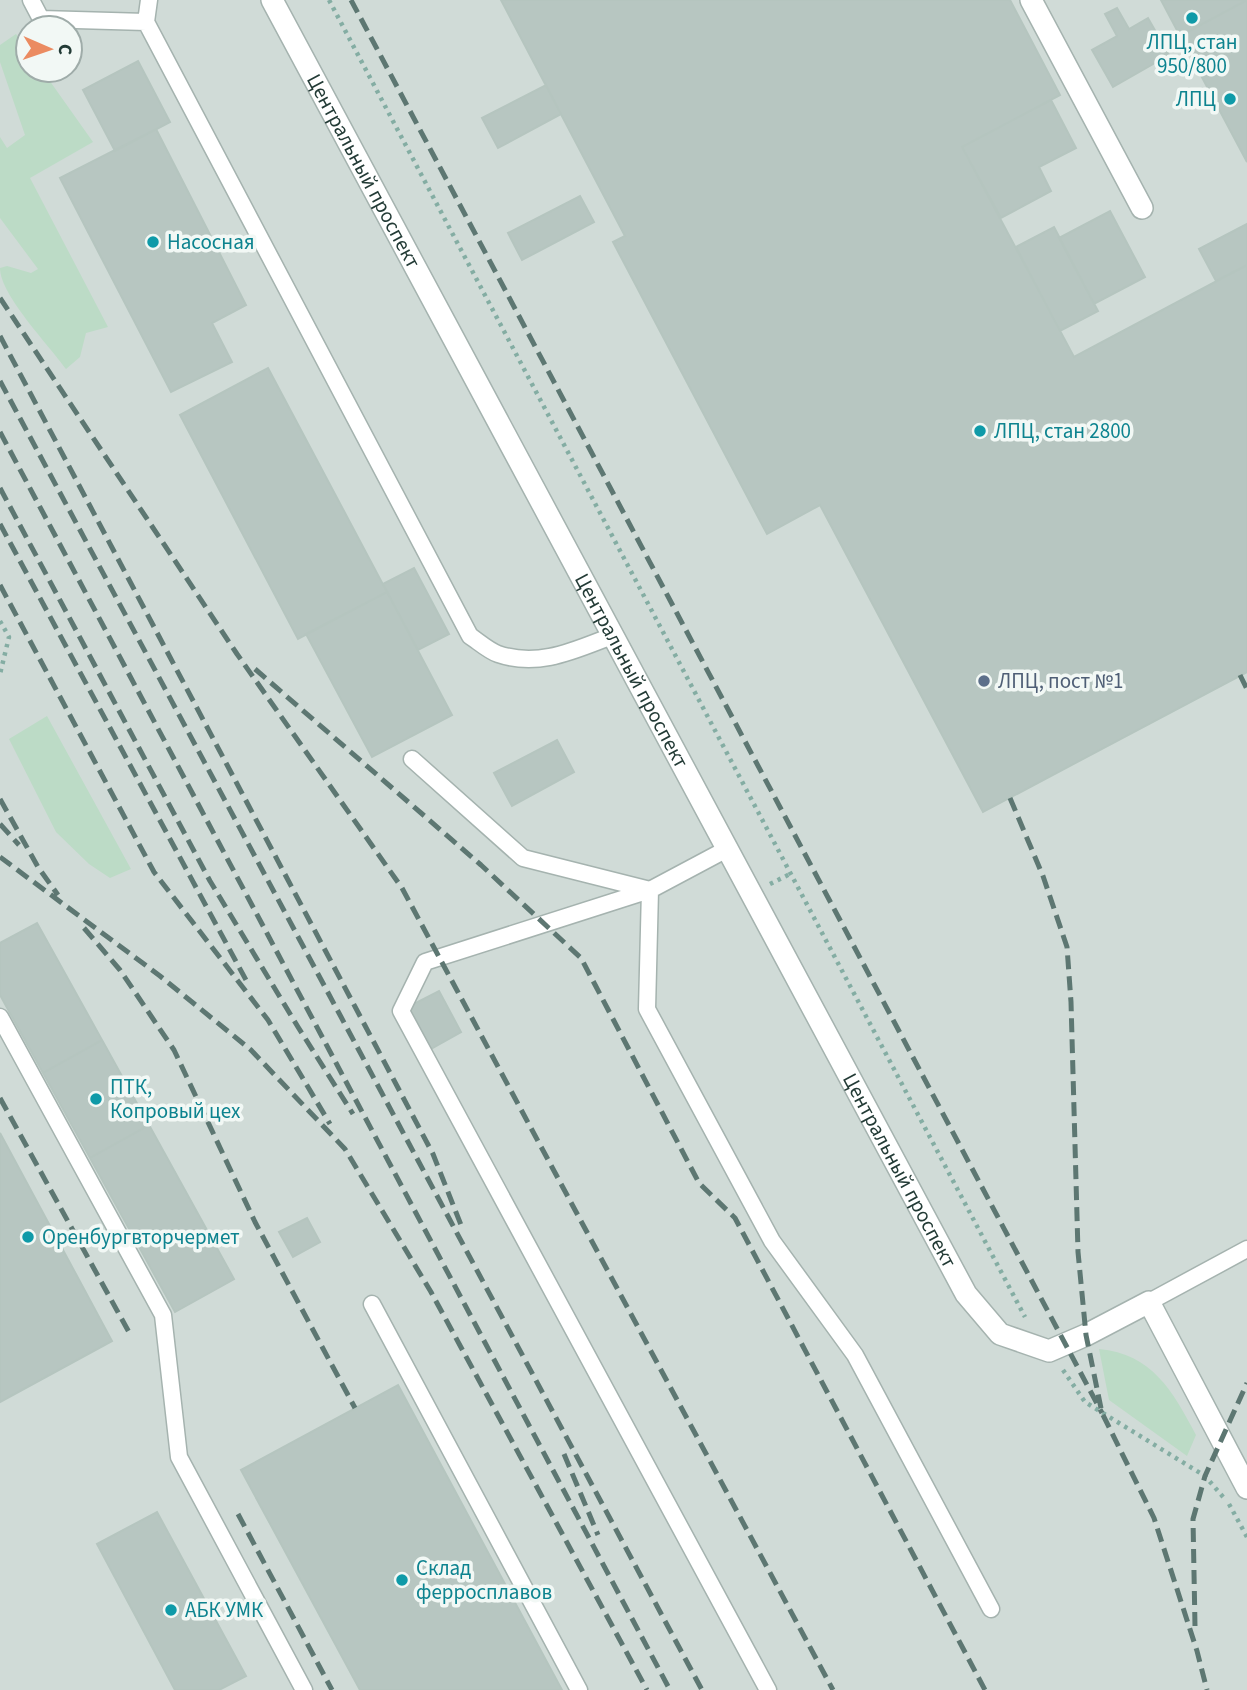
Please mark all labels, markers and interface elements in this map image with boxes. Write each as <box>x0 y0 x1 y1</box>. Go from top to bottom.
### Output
marker: ЛПЦ, стан 950/800 <box>1184 10 1200 26</box>
north arrow <box>14 14 84 84</box>
place label: ЛПЦ, стан 950/800 <box>1146 27 1238 81</box>
text: С <box>51 44 78 56</box>
street label: Центральный проспект <box>299 68 428 274</box>
place label: ЛПЦ <box>1176 84 1216 114</box>
marker: ЛПЦ <box>1222 91 1238 107</box>
place label: Насосная <box>167 227 255 257</box>
marker: Насосная <box>145 234 161 250</box>
place label: ЛПЦ, стан 2800 <box>994 416 1131 446</box>
marker: ЛПЦ, стан 2800 <box>972 423 988 439</box>
street label: Центральный проспект <box>567 568 696 774</box>
place label: ЛПЦ, пост №1 <box>998 666 1124 696</box>
marker: ЛПЦ, пост №1 <box>976 673 992 689</box>
street label: Центральный проспект <box>835 1068 964 1273</box>
place label: ПТК, Копровый цех <box>110 1072 241 1126</box>
marker: ПТК, Копровый цех <box>88 1091 104 1107</box>
place label: Оренбургвторчермет <box>42 1222 240 1252</box>
marker: Оренбургвторчермет <box>20 1229 36 1245</box>
place label: Склад ферросплавов <box>416 1553 552 1607</box>
marker: Склад ферросплавов <box>394 1572 410 1588</box>
place label: АБК УМК <box>185 1595 264 1625</box>
marker: АБК УМК <box>163 1602 179 1618</box>

